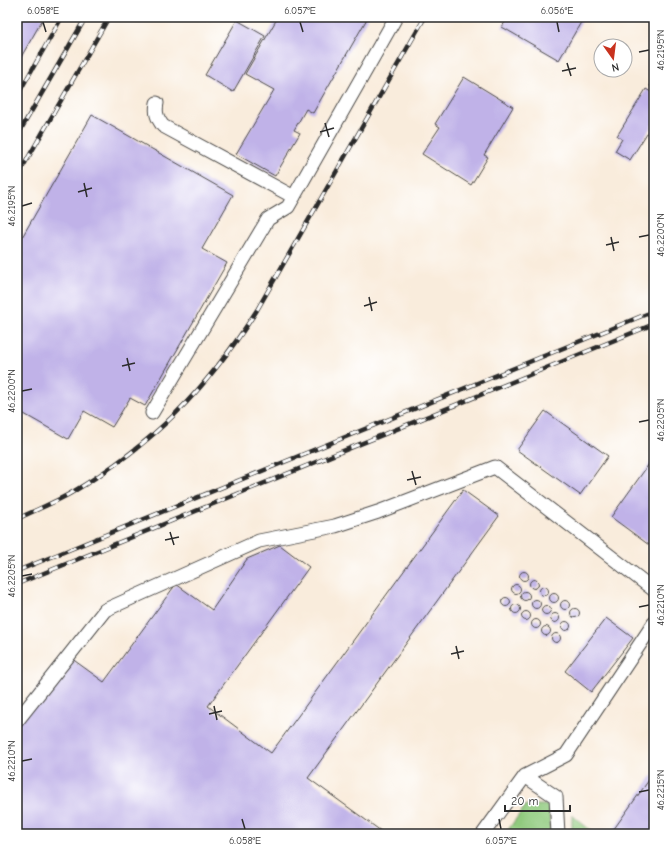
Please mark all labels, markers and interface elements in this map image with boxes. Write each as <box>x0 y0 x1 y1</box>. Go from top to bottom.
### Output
text: 6.058°E <box>27 5 59 17</box>
text: 6.057°E <box>284 5 316 17</box>
text: 6.056°E <box>541 5 573 17</box>
text: 46.2195°N <box>655 30 667 70</box>
north arrow <box>593 38 633 78</box>
text: N <box>610 60 620 74</box>
text: 46.2195°N <box>6 186 18 226</box>
text: 46.2200°N <box>655 213 667 257</box>
text: 46.2200°N <box>6 369 18 413</box>
text: 46.2205°N <box>655 399 667 441</box>
text: 46.2205°N <box>6 555 18 597</box>
text: 46.2210°N <box>655 584 667 626</box>
text: 46.2210°N <box>6 740 18 782</box>
text: 46.2215°N <box>655 770 667 810</box>
scale bar <box>505 787 570 813</box>
text: 20 m <box>511 794 539 808</box>
text: 6.058°E <box>229 835 261 847</box>
text: 6.057°E <box>485 835 517 847</box>

